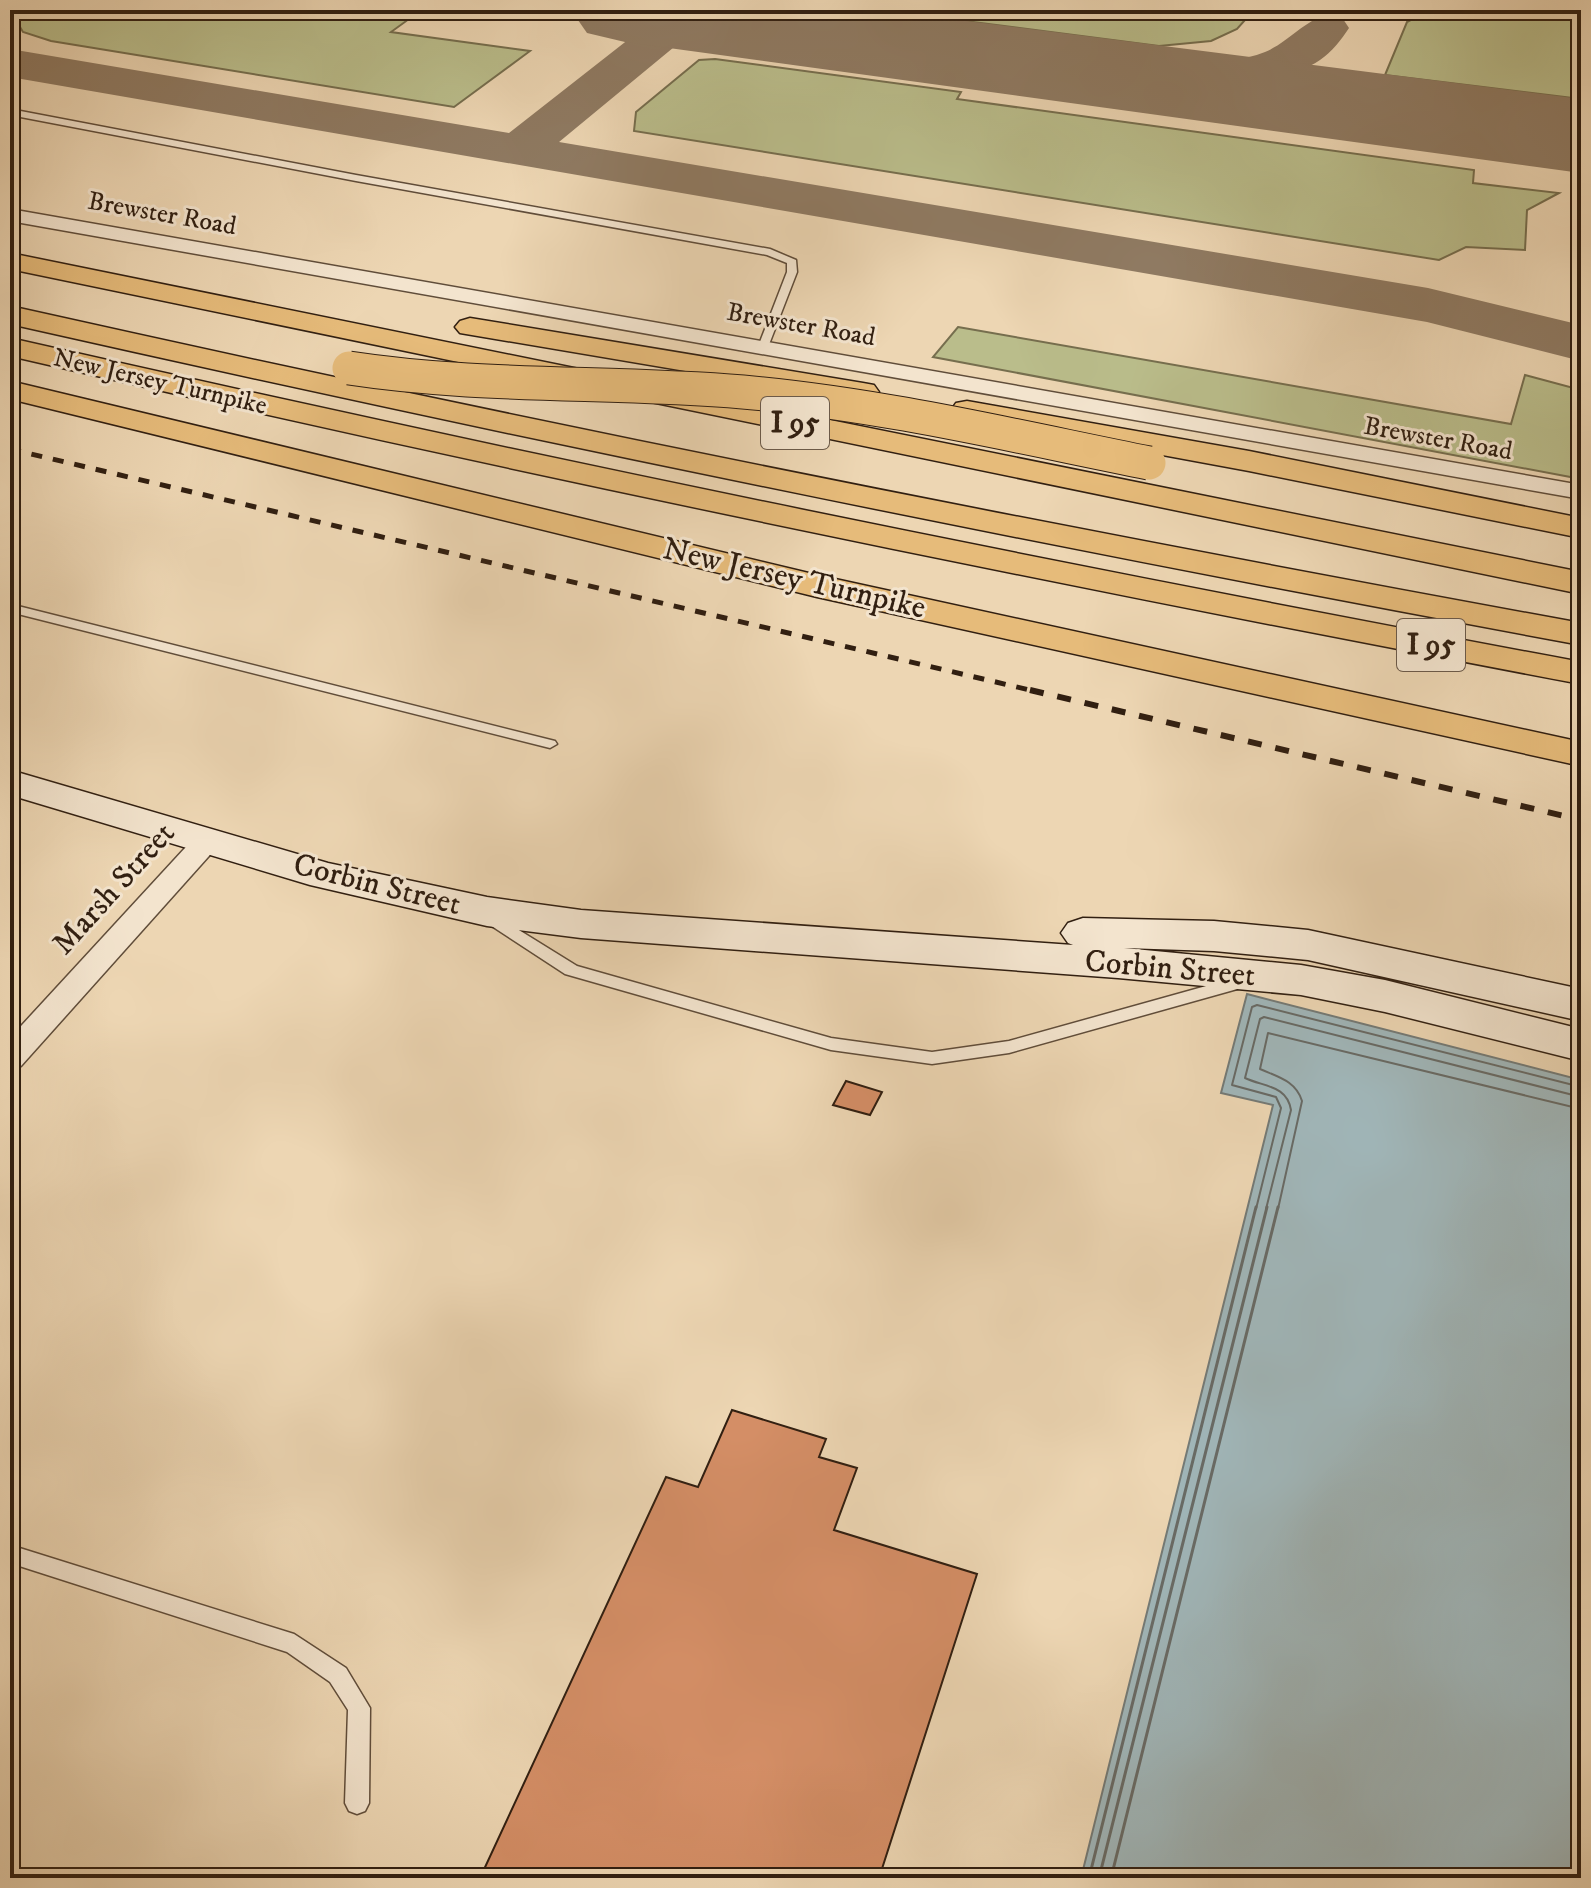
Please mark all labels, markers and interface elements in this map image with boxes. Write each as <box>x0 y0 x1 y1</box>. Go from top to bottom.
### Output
street label: Brewster Road <box>85 185 239 243</box>
street label: Brewster Road <box>724 296 878 354</box>
street label: New Jersey Turnpike <box>50 341 270 423</box>
road number: I 95 <box>761 397 829 449</box>
street label: Brewster Road <box>1361 410 1515 468</box>
street label: New Jersey Turnpike <box>659 529 929 629</box>
road number: I 95 <box>1397 619 1465 671</box>
street label: Marsh Street <box>44 814 184 964</box>
street label: Corbin Street <box>289 845 465 925</box>
street label: Corbin Street <box>1083 942 1257 996</box>

